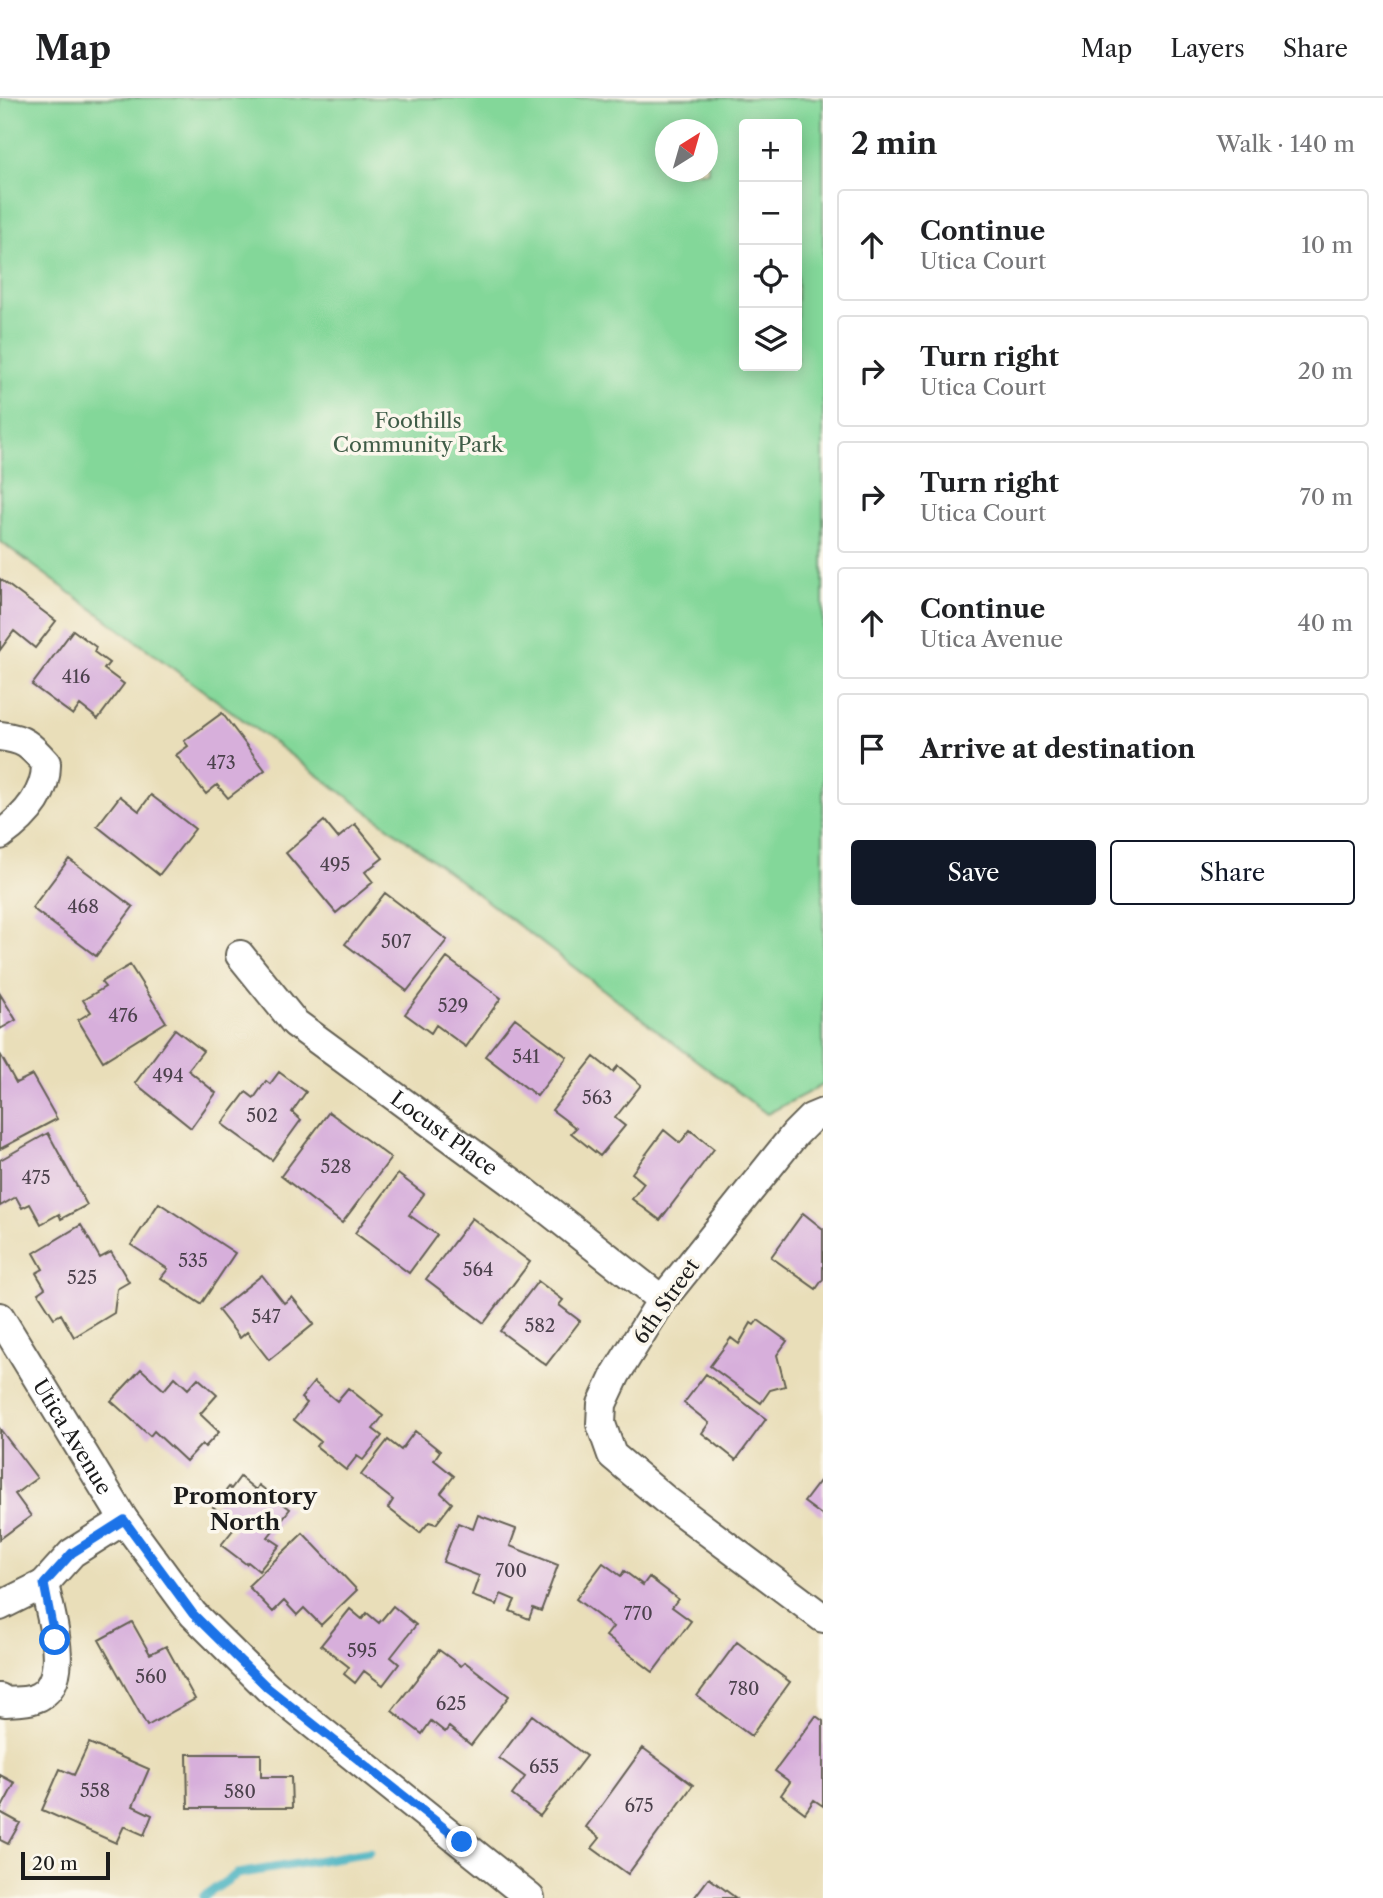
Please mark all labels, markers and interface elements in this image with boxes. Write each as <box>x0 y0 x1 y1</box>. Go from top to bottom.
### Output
text: Map <box>35 28 111 69</box>
text: Map <box>1081 34 1132 63</box>
text: Layers <box>1170 34 1245 63</box>
text: Share <box>1283 34 1348 63</box>
north arrow <box>655 119 718 182</box>
map controls <box>739 119 802 371</box>
button: + <box>739 119 802 182</box>
text: 2 min <box>851 125 937 162</box>
text: Walk · 140 m <box>1216 130 1355 158</box>
button: − <box>739 182 802 245</box>
text: Continue <box>920 215 1045 247</box>
icon: ahead <box>853 226 891 264</box>
text: 10 m <box>1301 231 1353 259</box>
button: locate <box>739 245 802 308</box>
text: Utica Court <box>920 247 1046 275</box>
button: layers <box>739 308 802 371</box>
text: Turn right <box>920 341 1059 373</box>
icon: right <box>853 352 891 390</box>
text: 20 m <box>1298 357 1353 385</box>
text: Utica Court <box>920 373 1046 401</box>
park label: Foothills Community Park <box>333 408 504 457</box>
text: Turn right <box>920 467 1059 499</box>
icon: right <box>853 478 891 516</box>
text: 70 m <box>1300 483 1353 511</box>
text: Utica Court <box>920 499 1046 527</box>
text: Continue <box>920 593 1045 625</box>
icon: ahead <box>853 604 891 642</box>
text: 40 m <box>1298 609 1353 637</box>
text: Utica Avenue <box>920 625 1063 653</box>
house number: 416 <box>62 666 90 688</box>
icon: arrive <box>853 730 891 768</box>
text: Arrive at destination <box>920 733 1195 765</box>
house number: 473 <box>206 752 236 774</box>
button: Save <box>851 840 1096 905</box>
button: Share <box>1110 840 1355 905</box>
house number: 495 <box>320 854 350 876</box>
house number: 468 <box>67 896 99 918</box>
house number: 507 <box>381 931 411 953</box>
house number: 529 <box>438 995 468 1017</box>
house number: 476 <box>108 1005 138 1027</box>
house number: 541 <box>512 1046 540 1068</box>
house number: 494 <box>152 1065 184 1087</box>
street label: Locust Place <box>386 1085 503 1180</box>
house number: 563 <box>582 1087 612 1109</box>
house number: 502 <box>246 1105 278 1127</box>
house number: 528 <box>321 1156 351 1178</box>
house number: 475 <box>21 1167 51 1189</box>
house number: 535 <box>178 1250 208 1272</box>
street label: 6th Street <box>628 1253 705 1348</box>
house number: 564 <box>463 1259 493 1281</box>
house number: 525 <box>67 1267 97 1289</box>
house number: 547 <box>251 1306 281 1328</box>
house number: 582 <box>525 1315 555 1337</box>
street label: Utica Avenue <box>28 1374 118 1499</box>
district label: Promontory North <box>173 1482 318 1536</box>
house number: 700 <box>495 1560 527 1582</box>
house number: 770 <box>623 1603 653 1625</box>
route start <box>39 1624 70 1655</box>
house number: 595 <box>347 1640 377 1662</box>
house number: 560 <box>135 1666 167 1688</box>
house number: 780 <box>729 1678 759 1700</box>
house number: 625 <box>436 1693 466 1715</box>
house number: 655 <box>529 1756 559 1778</box>
house number: 558 <box>80 1780 110 1802</box>
house number: 580 <box>224 1781 256 1803</box>
house number: 675 <box>625 1795 653 1817</box>
route end <box>446 1826 477 1857</box>
scale bar <box>21 1849 110 1881</box>
text: 20 m <box>32 1852 78 1875</box>

